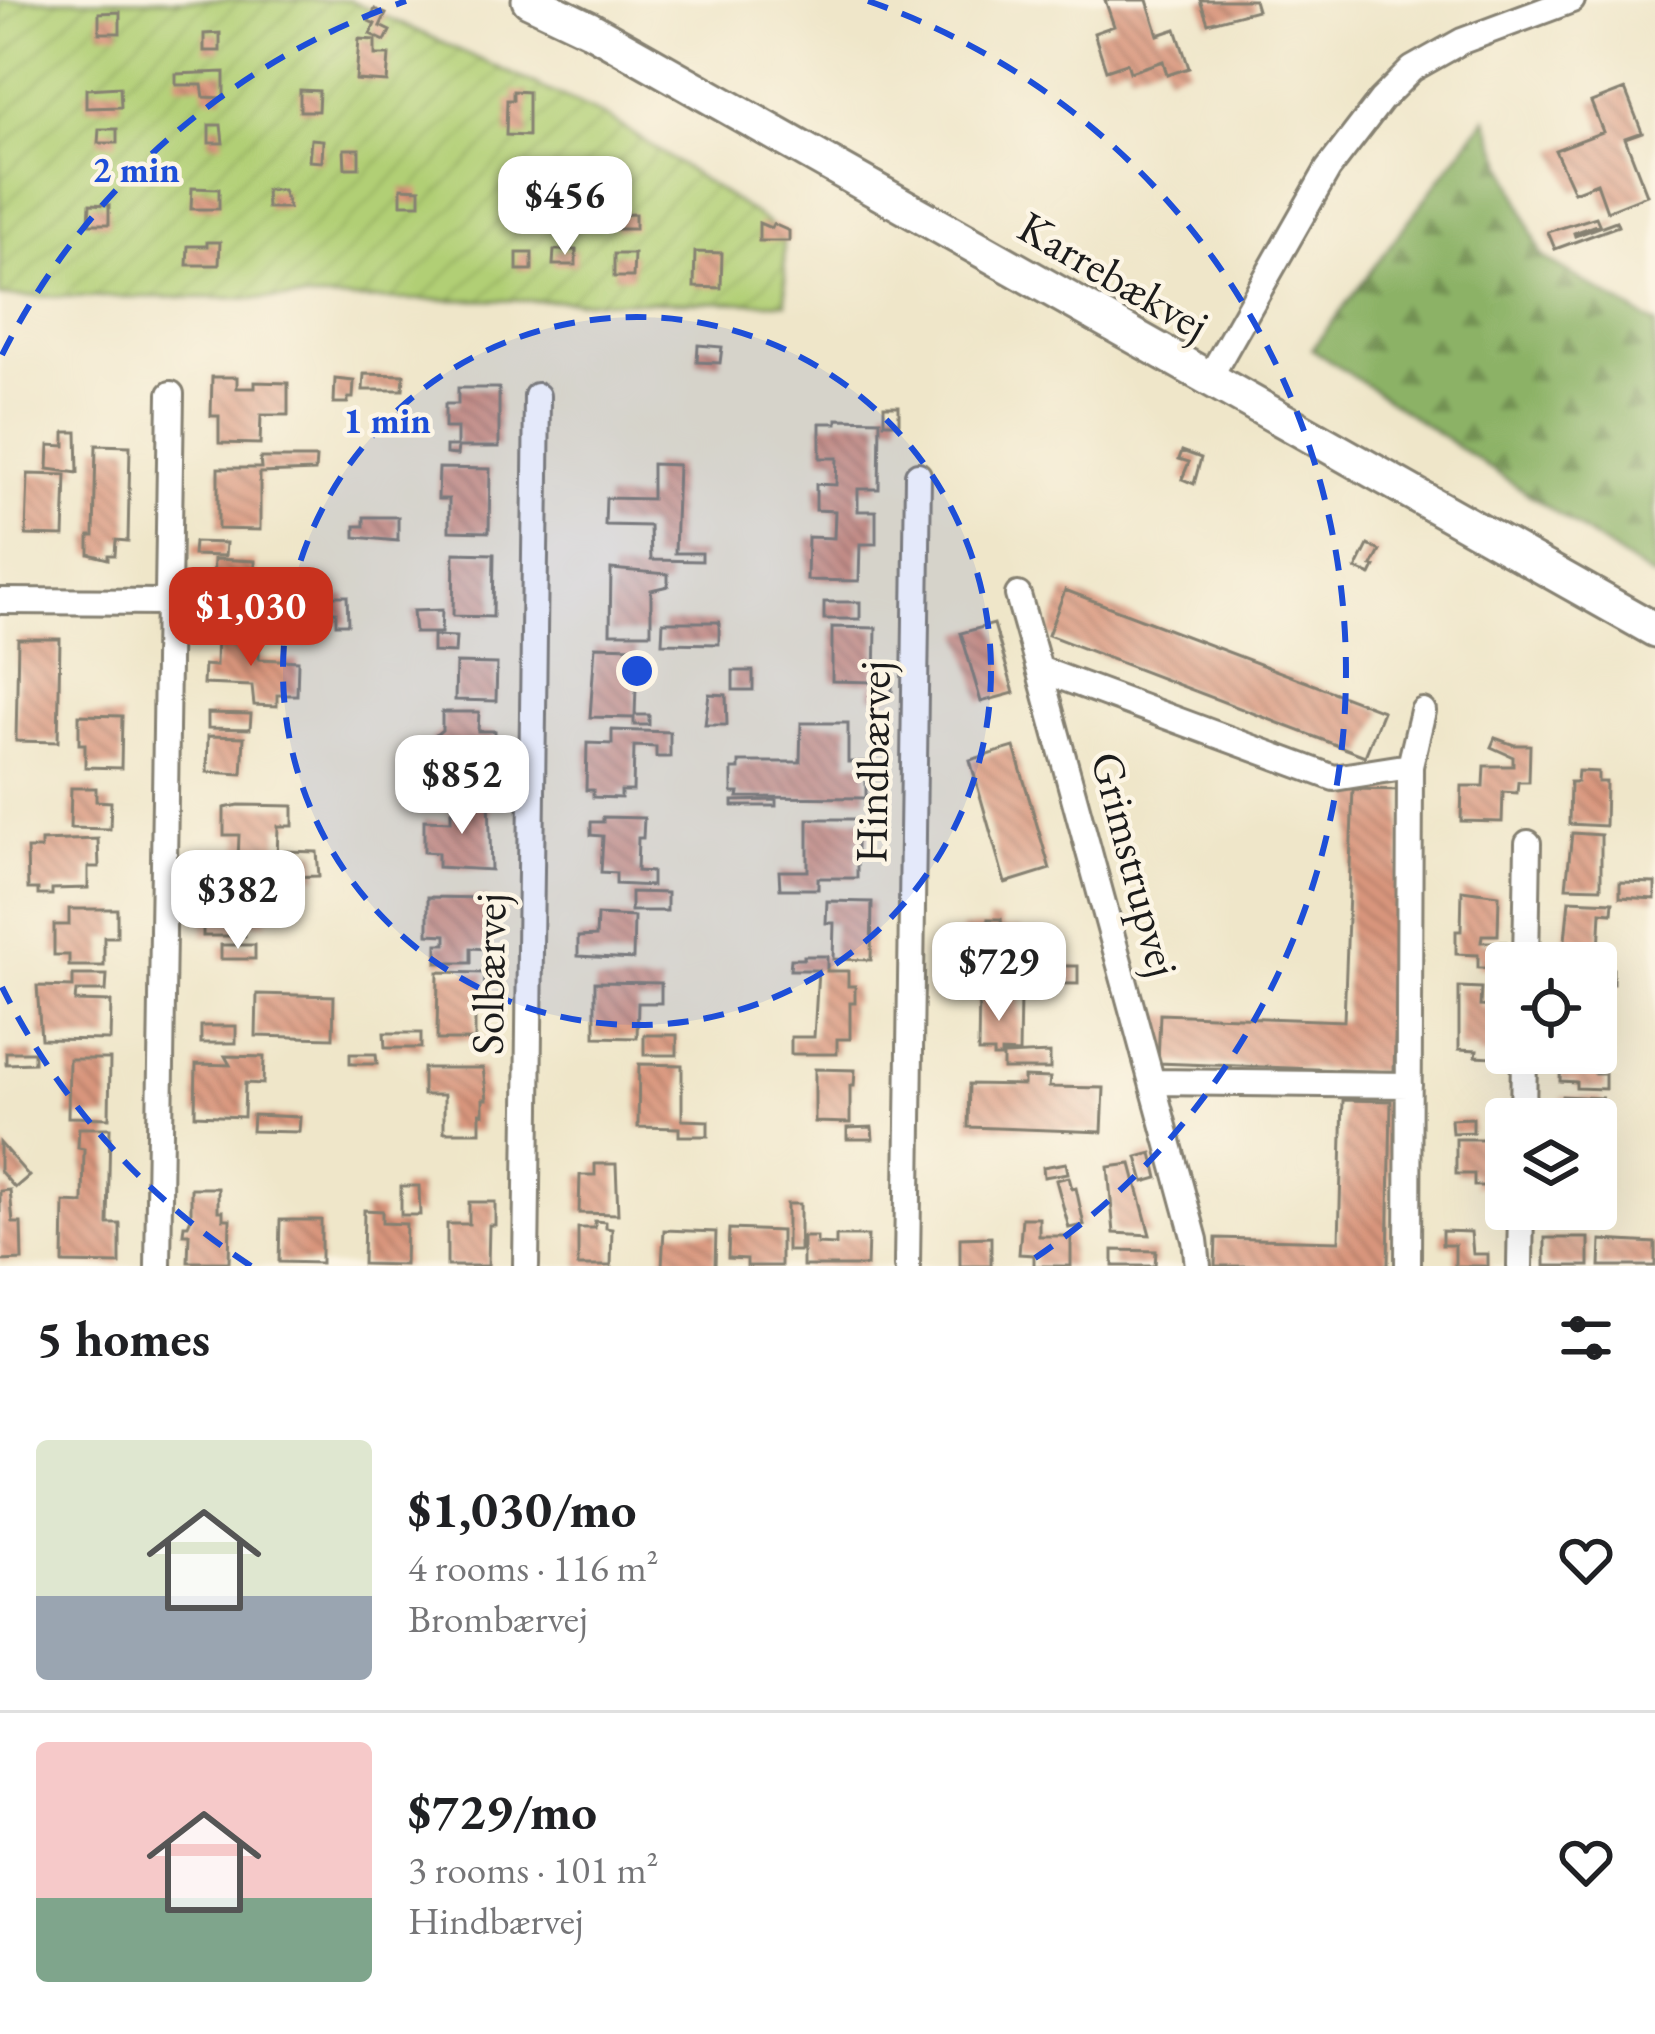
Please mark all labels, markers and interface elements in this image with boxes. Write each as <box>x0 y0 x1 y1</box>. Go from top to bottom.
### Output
text: 2 min <box>92 146 180 193</box>
pin: $456 <box>494 156 636 258</box>
text: $456 <box>525 169 605 220</box>
street label: Karrebækvej <box>1008 197 1220 353</box>
text: 1 min <box>343 397 431 444</box>
pin: $1,030 <box>153 567 349 669</box>
text: $1,030 <box>196 580 306 631</box>
centre of rings <box>616 650 658 692</box>
street label: Hindbærvej <box>841 660 903 864</box>
pin: $852 <box>391 735 533 837</box>
street label: Grimstrupvej <box>1078 745 1194 983</box>
text: $852 <box>422 748 502 799</box>
pin: $382 <box>167 850 309 952</box>
text: $382 <box>198 863 278 914</box>
street label: Solbærvej <box>458 892 518 1056</box>
pin: $729 <box>928 922 1070 1024</box>
text: $729 <box>959 935 1039 986</box>
map controls <box>1485 942 1617 1230</box>
button: locate <box>1485 942 1617 1074</box>
button: layers <box>1485 1098 1617 1230</box>
text: 5 homes <box>36 1305 210 1371</box>
icon: filters <box>1553 1305 1619 1371</box>
text: $1,030/mo <box>408 1476 636 1542</box>
icon: home <box>132 1488 276 1632</box>
icon: heart <box>1553 1527 1619 1593</box>
text: 4 rooms · 116 m² <box>408 1542 659 1593</box>
text: Brombærvej <box>408 1593 588 1644</box>
text: $729/mo <box>408 1778 597 1844</box>
icon: home <box>132 1790 276 1934</box>
icon: heart <box>1553 1829 1619 1895</box>
text: 3 rooms · 101 m² <box>408 1844 659 1895</box>
text: Hindbærvej <box>408 1895 584 1946</box>

